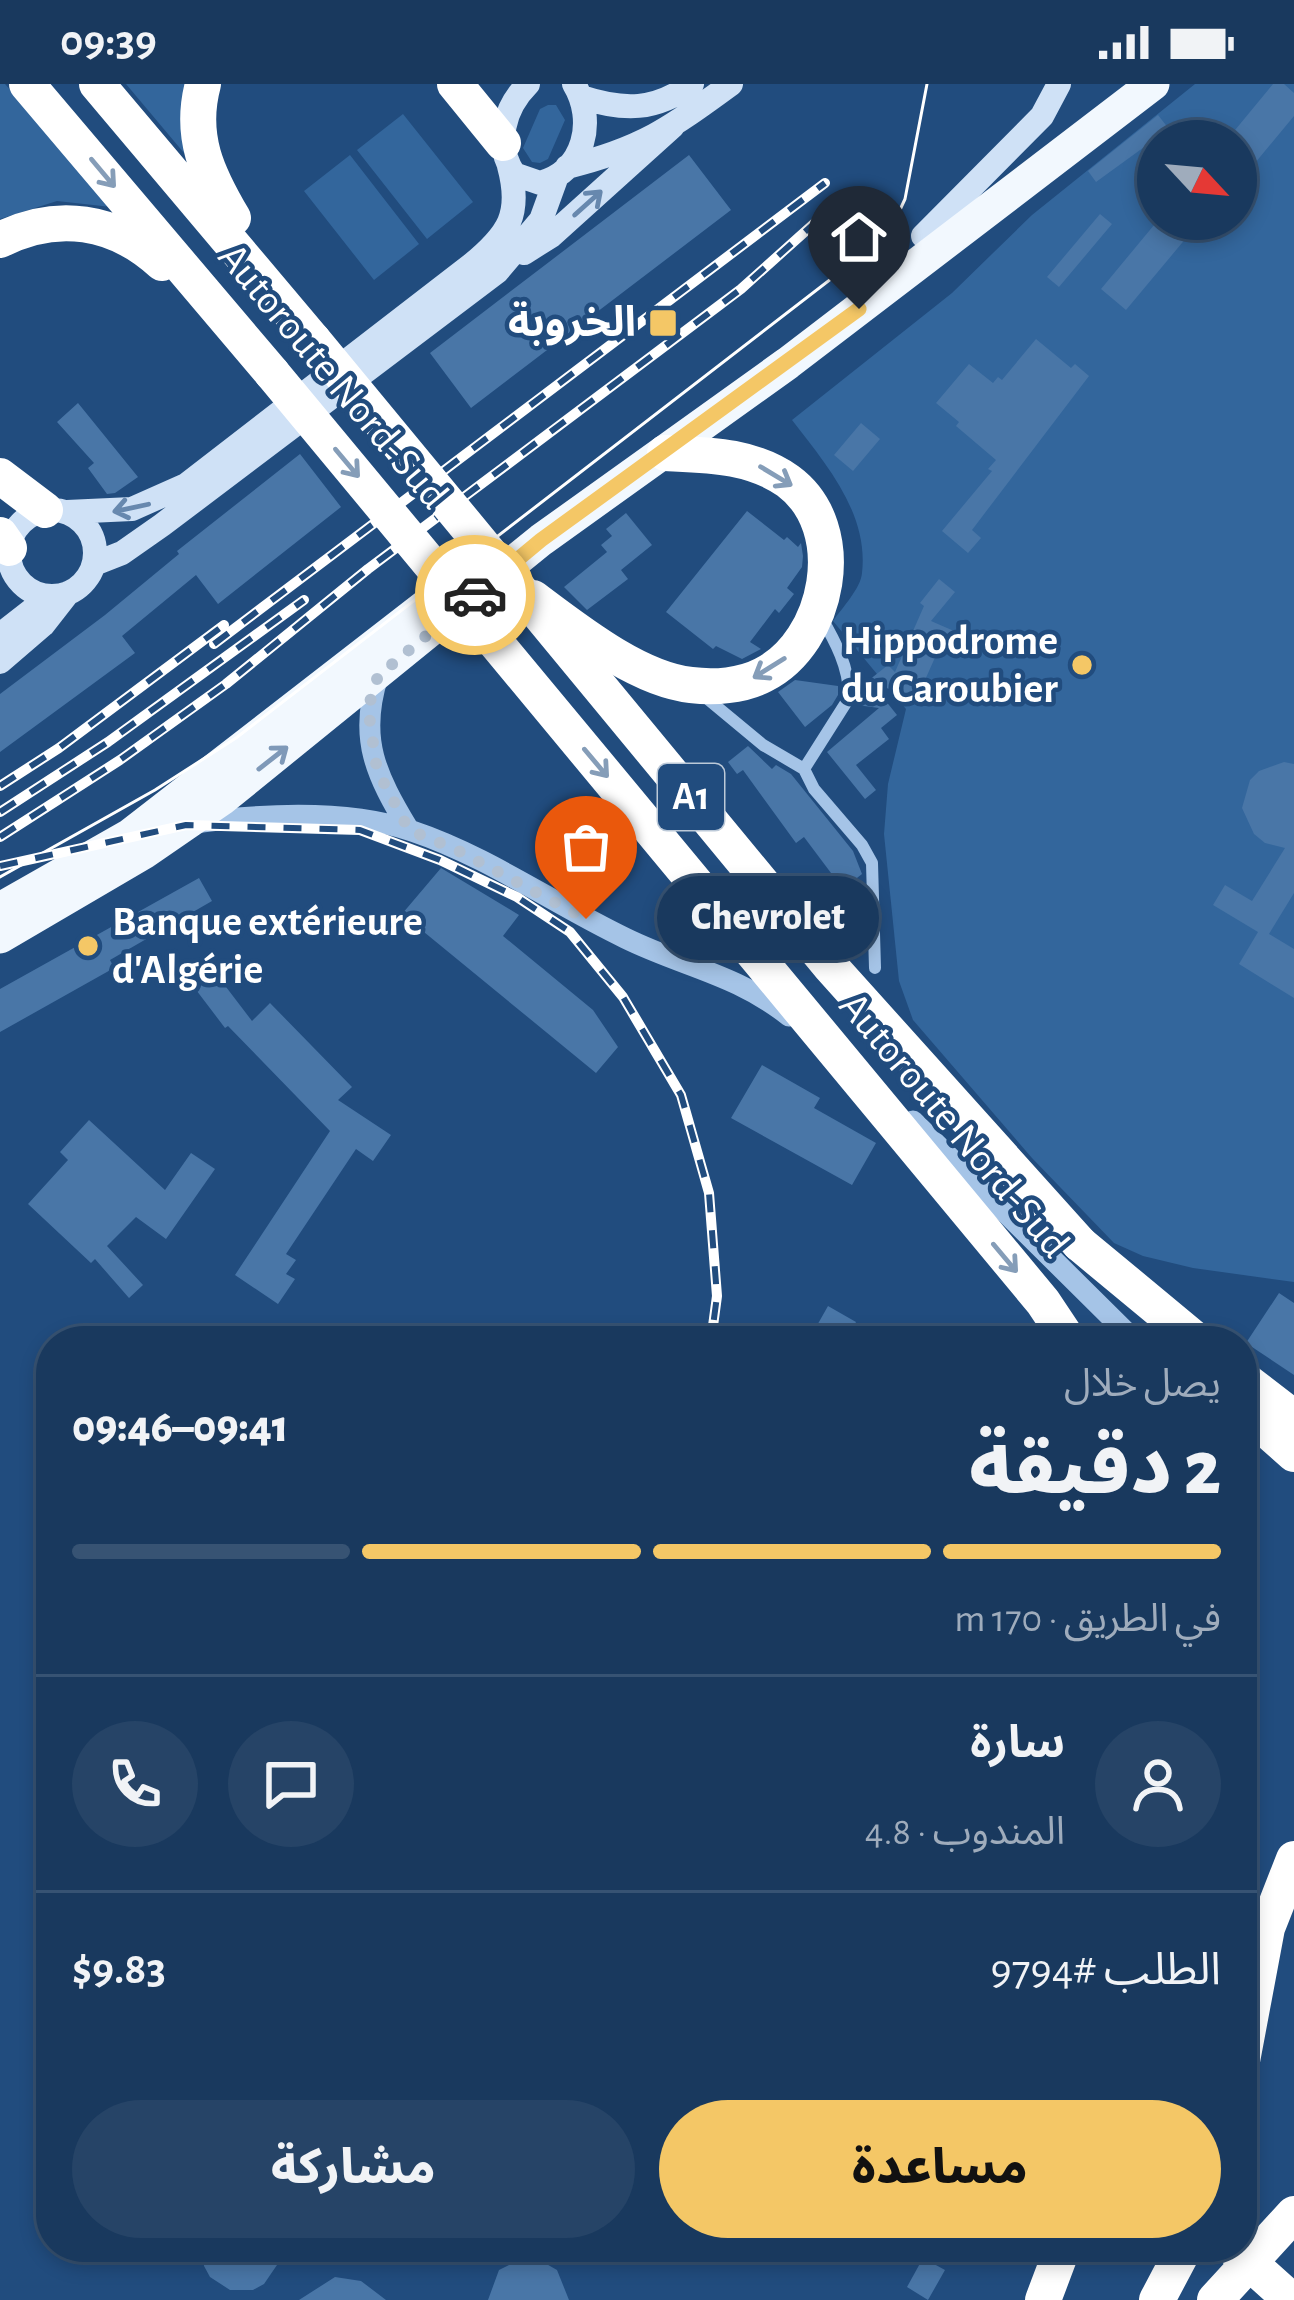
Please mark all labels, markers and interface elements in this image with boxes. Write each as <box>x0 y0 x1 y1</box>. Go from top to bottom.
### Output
text: 09:39 <box>60 19 157 64</box>
north arrow <box>1137 120 1257 240</box>
map controls <box>1137 120 1257 240</box>
one-way arrow <box>89 157 116 188</box>
pin <box>808 186 910 309</box>
one-way arrow <box>572 190 602 217</box>
icon: home <box>826 204 892 270</box>
street label: Autoroute Nord-Sud <box>210 235 456 517</box>
place label: الخروبة <box>508 301 636 346</box>
marker: الخروبة <box>647 307 679 339</box>
one-way arrow <box>333 447 360 478</box>
one-way arrow <box>758 465 793 489</box>
one-way arrow <box>113 497 151 520</box>
courier <box>415 535 535 655</box>
icon: car <box>442 562 508 628</box>
place label: Hippodrome du Caroubier <box>841 620 1058 710</box>
marker: Hippodrome du Caroubier <box>1069 652 1095 678</box>
one-way arrow <box>752 656 786 680</box>
one-way arrow <box>257 745 289 772</box>
one-way arrow <box>582 747 609 778</box>
road number: A1 <box>658 764 724 830</box>
pin <box>535 796 637 919</box>
icon: bag <box>553 814 619 880</box>
callout: Chevrolet <box>658 877 880 961</box>
text: Chevrolet <box>691 898 845 937</box>
place label: Banque extérieure d'Algérie <box>112 901 423 991</box>
marker: Banque extérieure d'Algérie <box>75 933 101 959</box>
street label: Autoroute Nord-Sud <box>831 984 1077 1266</box>
one-way arrow <box>992 1241 1018 1273</box>
text: يصل خلال <box>1064 1365 1221 1404</box>
text: 09:41–09:46 <box>72 1405 288 1450</box>
text: 2 دقيقة <box>969 1431 1221 1509</box>
text: في الطريق · 170 m <box>954 1600 1221 1639</box>
button: phone <box>72 1721 198 1847</box>
button: chat <box>228 1721 354 1847</box>
text: سارة <box>970 1721 1065 1766</box>
button: person <box>1095 1721 1221 1847</box>
text: المندوب · 4.8 <box>865 1813 1065 1852</box>
text: $9.83 <box>72 1947 166 1992</box>
text: الطلب #9794 <box>991 1948 1221 1993</box>
button: مشاركة <box>72 2100 635 2238</box>
button: مساعدة <box>659 2100 1221 2238</box>

